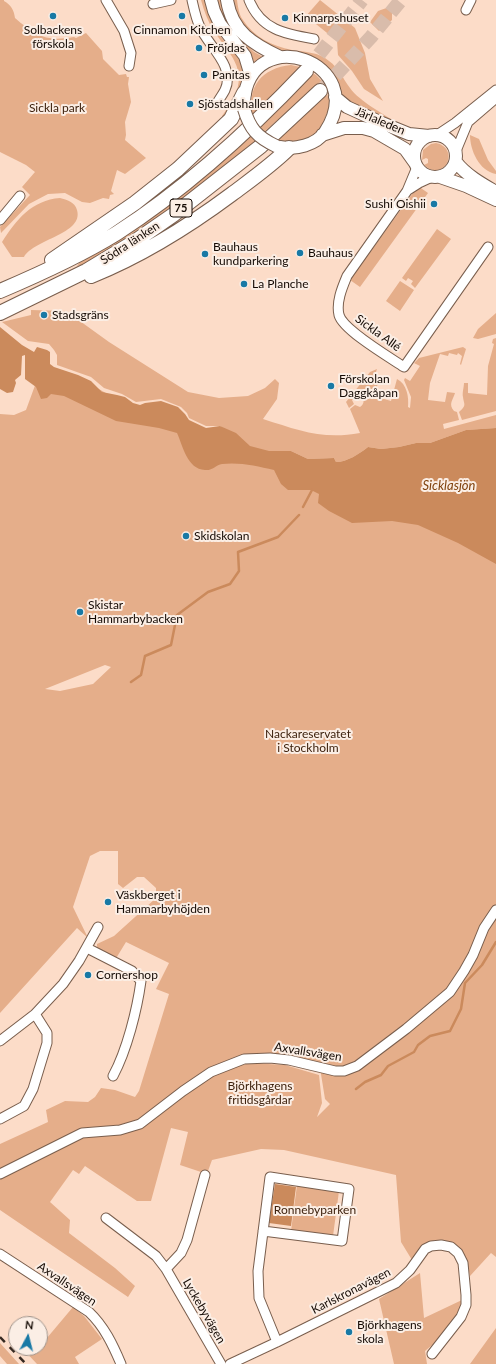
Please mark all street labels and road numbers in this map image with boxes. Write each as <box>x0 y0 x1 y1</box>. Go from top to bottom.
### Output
street label: Järlaleden <box>353 104 407 138</box>
road number: 75 <box>170 199 192 217</box>
street label: Södra länken <box>98 219 162 267</box>
street label: Sickla Allé <box>352 312 404 354</box>
street label: Axvallsvägen <box>273 1040 343 1064</box>
street label: Axvallsvägen <box>35 1259 99 1309</box>
street label: Karlskronavägen <box>309 1265 393 1317</box>
street label: Lyckebyvägen <box>180 1276 228 1346</box>

